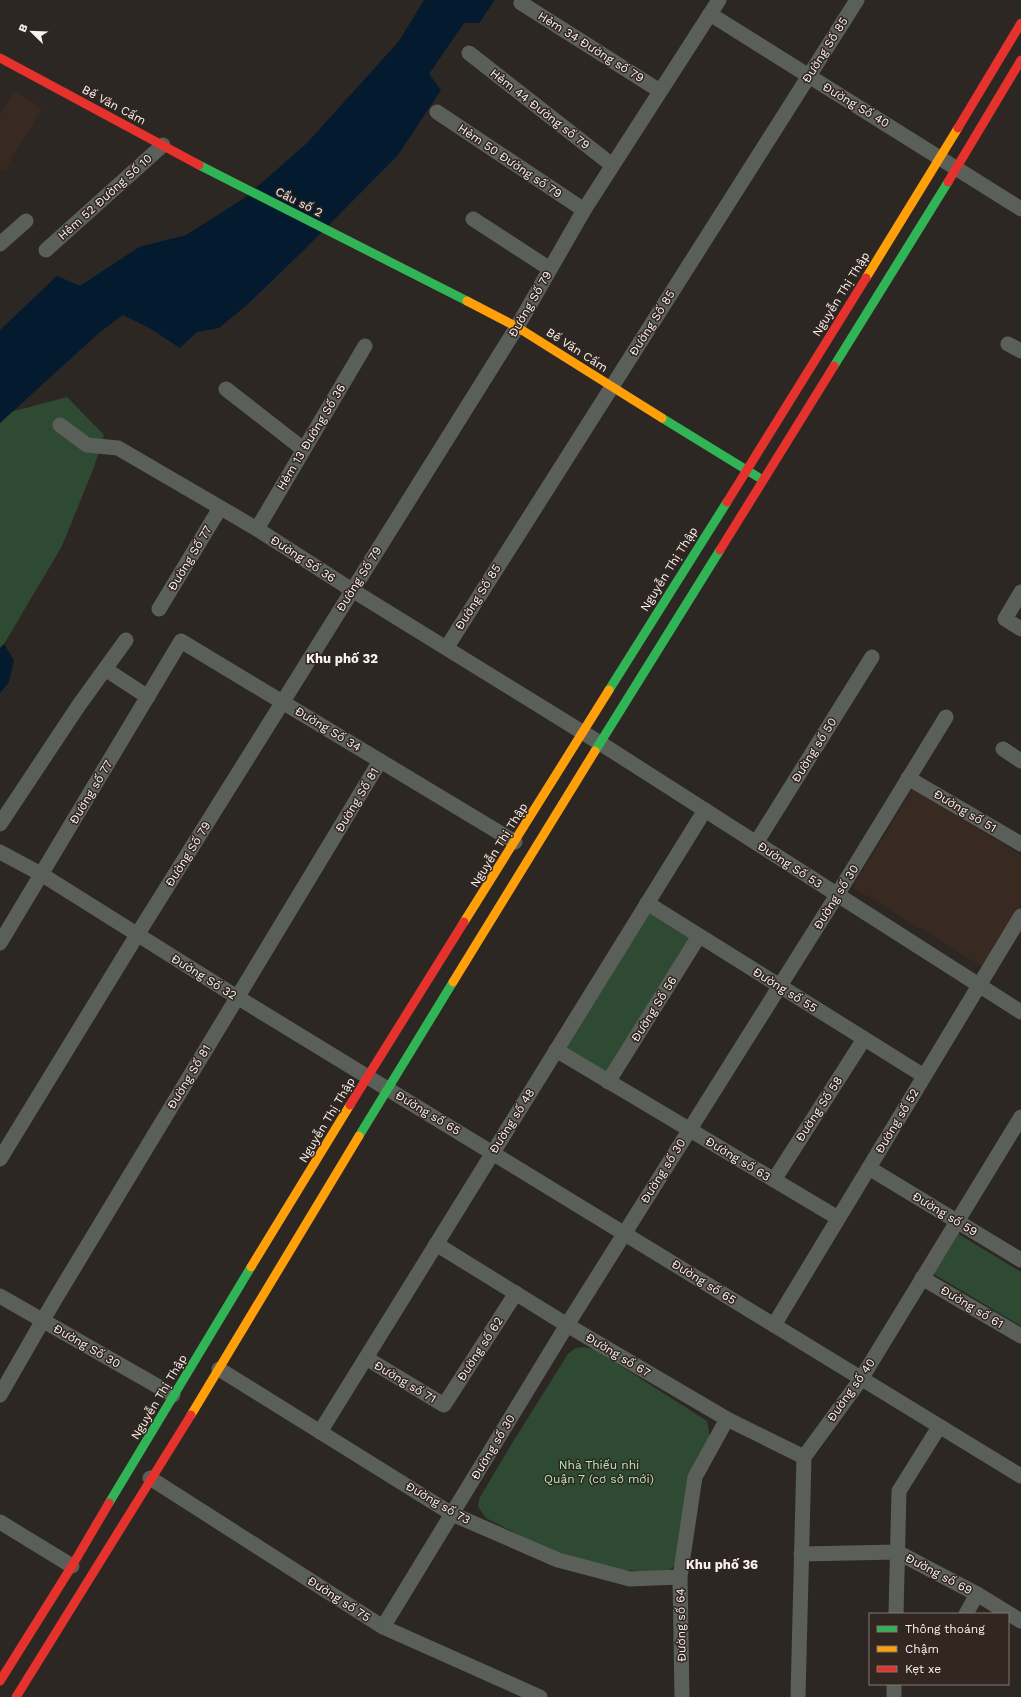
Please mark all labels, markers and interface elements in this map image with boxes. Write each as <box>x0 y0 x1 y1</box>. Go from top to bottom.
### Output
street label: Hẻm 34 Đường số 79 <box>535 9 647 85</box>
north arrow <box>12 12 52 52</box>
street label: Đường Số 85 <box>799 15 851 85</box>
text: B <box>16 22 31 34</box>
street label: Hẻm 44 Đường số 79 <box>487 66 593 152</box>
street label: Đường Số 40 <box>820 80 892 130</box>
street label: Bế Văn Cấm <box>80 82 148 128</box>
street label: Hẻm 50 Đường số 79 <box>455 121 565 201</box>
street label: Hẻm 52 Đường Số 10 <box>55 151 155 243</box>
street label: Cầu số 2 <box>273 184 325 220</box>
street label: Nguyễn Thị Thập <box>809 249 873 339</box>
street label: Đường Số 79 <box>505 268 555 340</box>
street label: Đường Số 85 <box>626 288 678 358</box>
street label: Bế Văn Cấm <box>544 325 610 375</box>
street label: Hẻm 13 Đường Số 36 <box>274 381 348 493</box>
street label: Đường Số 77 <box>165 523 215 593</box>
street label: Nguyễn Thị Thập <box>637 524 701 614</box>
street label: Đường Số 36 <box>268 533 338 585</box>
street label: Đường Số 79 <box>333 544 385 614</box>
street label: Đường Số 85 <box>452 562 504 632</box>
district label: Khu phố 32 <box>306 651 378 666</box>
street label: Đường Số 34 <box>292 704 364 754</box>
street label: Đường số 50 <box>789 715 839 785</box>
street label: Đường số 77 <box>66 757 116 826</box>
street label: Đường Số 81 <box>332 765 382 835</box>
street label: Đường số 51 <box>931 787 999 835</box>
street label: Nguyễn Thị Thập <box>467 800 531 890</box>
street label: Đường Số 79 <box>162 819 214 889</box>
street label: Đường Số 53 <box>755 839 825 891</box>
street label: Đường số 30 <box>811 862 861 932</box>
street label: Đường Số 32 <box>169 951 239 1003</box>
street label: Đường số 55 <box>750 965 820 1015</box>
street label: Đường Số 56 <box>628 974 680 1044</box>
street label: Đường Số 81 <box>164 1042 214 1112</box>
street label: Đường Số 58 <box>793 1074 845 1144</box>
street label: Nguyễn Thị Thập <box>296 1075 358 1165</box>
street label: Đường số 48 <box>487 1086 537 1156</box>
street label: Đường số 52 <box>872 1086 922 1156</box>
street label: Đường số 65 <box>393 1088 463 1138</box>
street label: Đường số 63 <box>703 1134 773 1184</box>
street label: Đường số 30 <box>638 1136 688 1206</box>
street label: Đường số 59 <box>910 1189 980 1239</box>
street label: Đường số 65 <box>669 1257 739 1307</box>
street label: Đường số 61 <box>938 1283 1006 1331</box>
street label: Đường số 62 <box>454 1314 506 1384</box>
street label: Đường Số 30 <box>51 1321 123 1371</box>
street label: Đường số 67 <box>583 1330 653 1380</box>
street label: Nguyễn Thị Thập <box>128 1352 190 1442</box>
street label: Đường số 40 <box>824 1356 878 1424</box>
street label: Đường số 71 <box>371 1358 439 1406</box>
street label: Đường số 30 <box>468 1412 518 1482</box>
park label: Nhà Thiếu nhi Quận 7 (cơ sở mới) <box>544 1458 654 1486</box>
street label: Đường số 73 <box>403 1479 473 1527</box>
street label: Đường số 69 <box>903 1551 975 1597</box>
district label: Khu phố 36 <box>686 1557 758 1572</box>
street label: Đường số 75 <box>305 1573 373 1625</box>
street label: Đường số 64 <box>673 1588 689 1662</box>
legend <box>869 1613 1009 1685</box>
text: Thông thoáng <box>905 1622 985 1636</box>
text: Chậm <box>905 1642 939 1656</box>
text: Kẹt xe <box>905 1662 941 1676</box>

